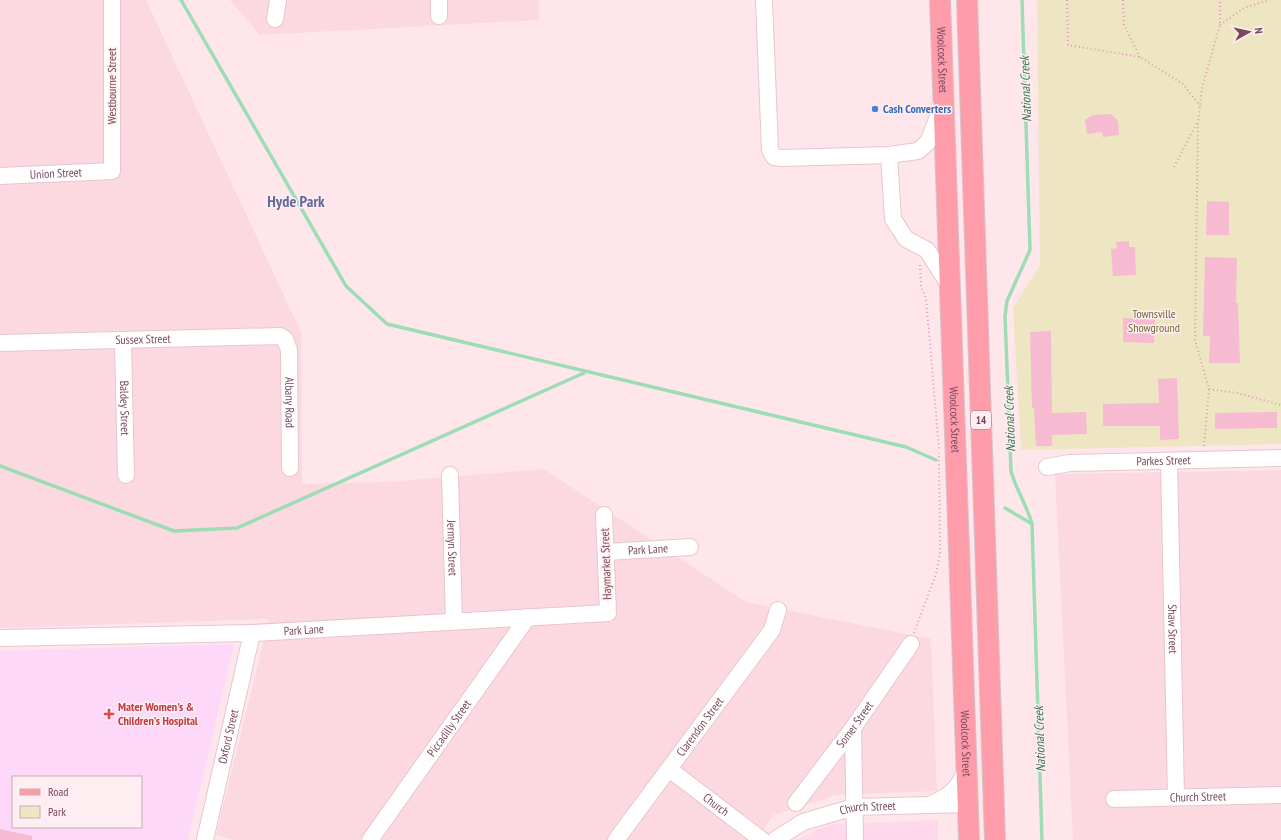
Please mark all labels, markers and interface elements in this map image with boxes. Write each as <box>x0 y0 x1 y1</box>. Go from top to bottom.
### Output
north arrow <box>1229 12 1269 52</box>
street label: Woolcock Street <box>934 27 951 94</box>
text: N <box>1252 27 1266 35</box>
street label: Westbourne Street <box>104 47 119 124</box>
water label: National Creek <box>1016 54 1035 122</box>
place label: Cash Converters <box>883 101 951 116</box>
marker: Cash Converters <box>870 104 880 114</box>
street label: Union Street <box>30 164 83 182</box>
district label: Hyde Park <box>267 191 325 211</box>
park label: Townsville Showground <box>1128 306 1180 335</box>
street label: Sussex Street <box>115 331 171 347</box>
street label: Albany Road <box>282 377 298 428</box>
street label: Baldey Street <box>117 380 133 436</box>
water label: National Creek <box>1000 384 1019 452</box>
street label: Woolcock Street <box>946 386 964 454</box>
road number: 14 <box>971 411 991 429</box>
street label: Parkes Street <box>1136 452 1192 468</box>
street label: Jermyn Street <box>444 519 461 577</box>
street label: Haymarket Street <box>597 527 614 600</box>
street label: Park Lane <box>627 540 668 558</box>
street label: Shaw Street <box>1165 604 1181 655</box>
street label: Park Lane <box>283 621 324 638</box>
street label: Clarendon Street <box>673 693 727 759</box>
street label: Piccadilly Street <box>424 696 474 759</box>
street label: Somer Street <box>833 698 877 751</box>
place label: Mater Women's & Children's Hospital <box>118 699 198 728</box>
water label: National Creek <box>1030 704 1049 772</box>
street label: Oxford Street <box>215 707 242 765</box>
marker: Mater Women's & Children's Hospital <box>103 708 115 720</box>
street label: Woolcock Street <box>958 710 975 778</box>
legend <box>12 776 142 828</box>
text: Road <box>48 784 68 799</box>
street label: Church Street <box>1170 788 1227 805</box>
street label: Church <box>700 790 732 819</box>
street label: Church Street <box>838 798 897 818</box>
text: Park <box>48 804 66 819</box>

